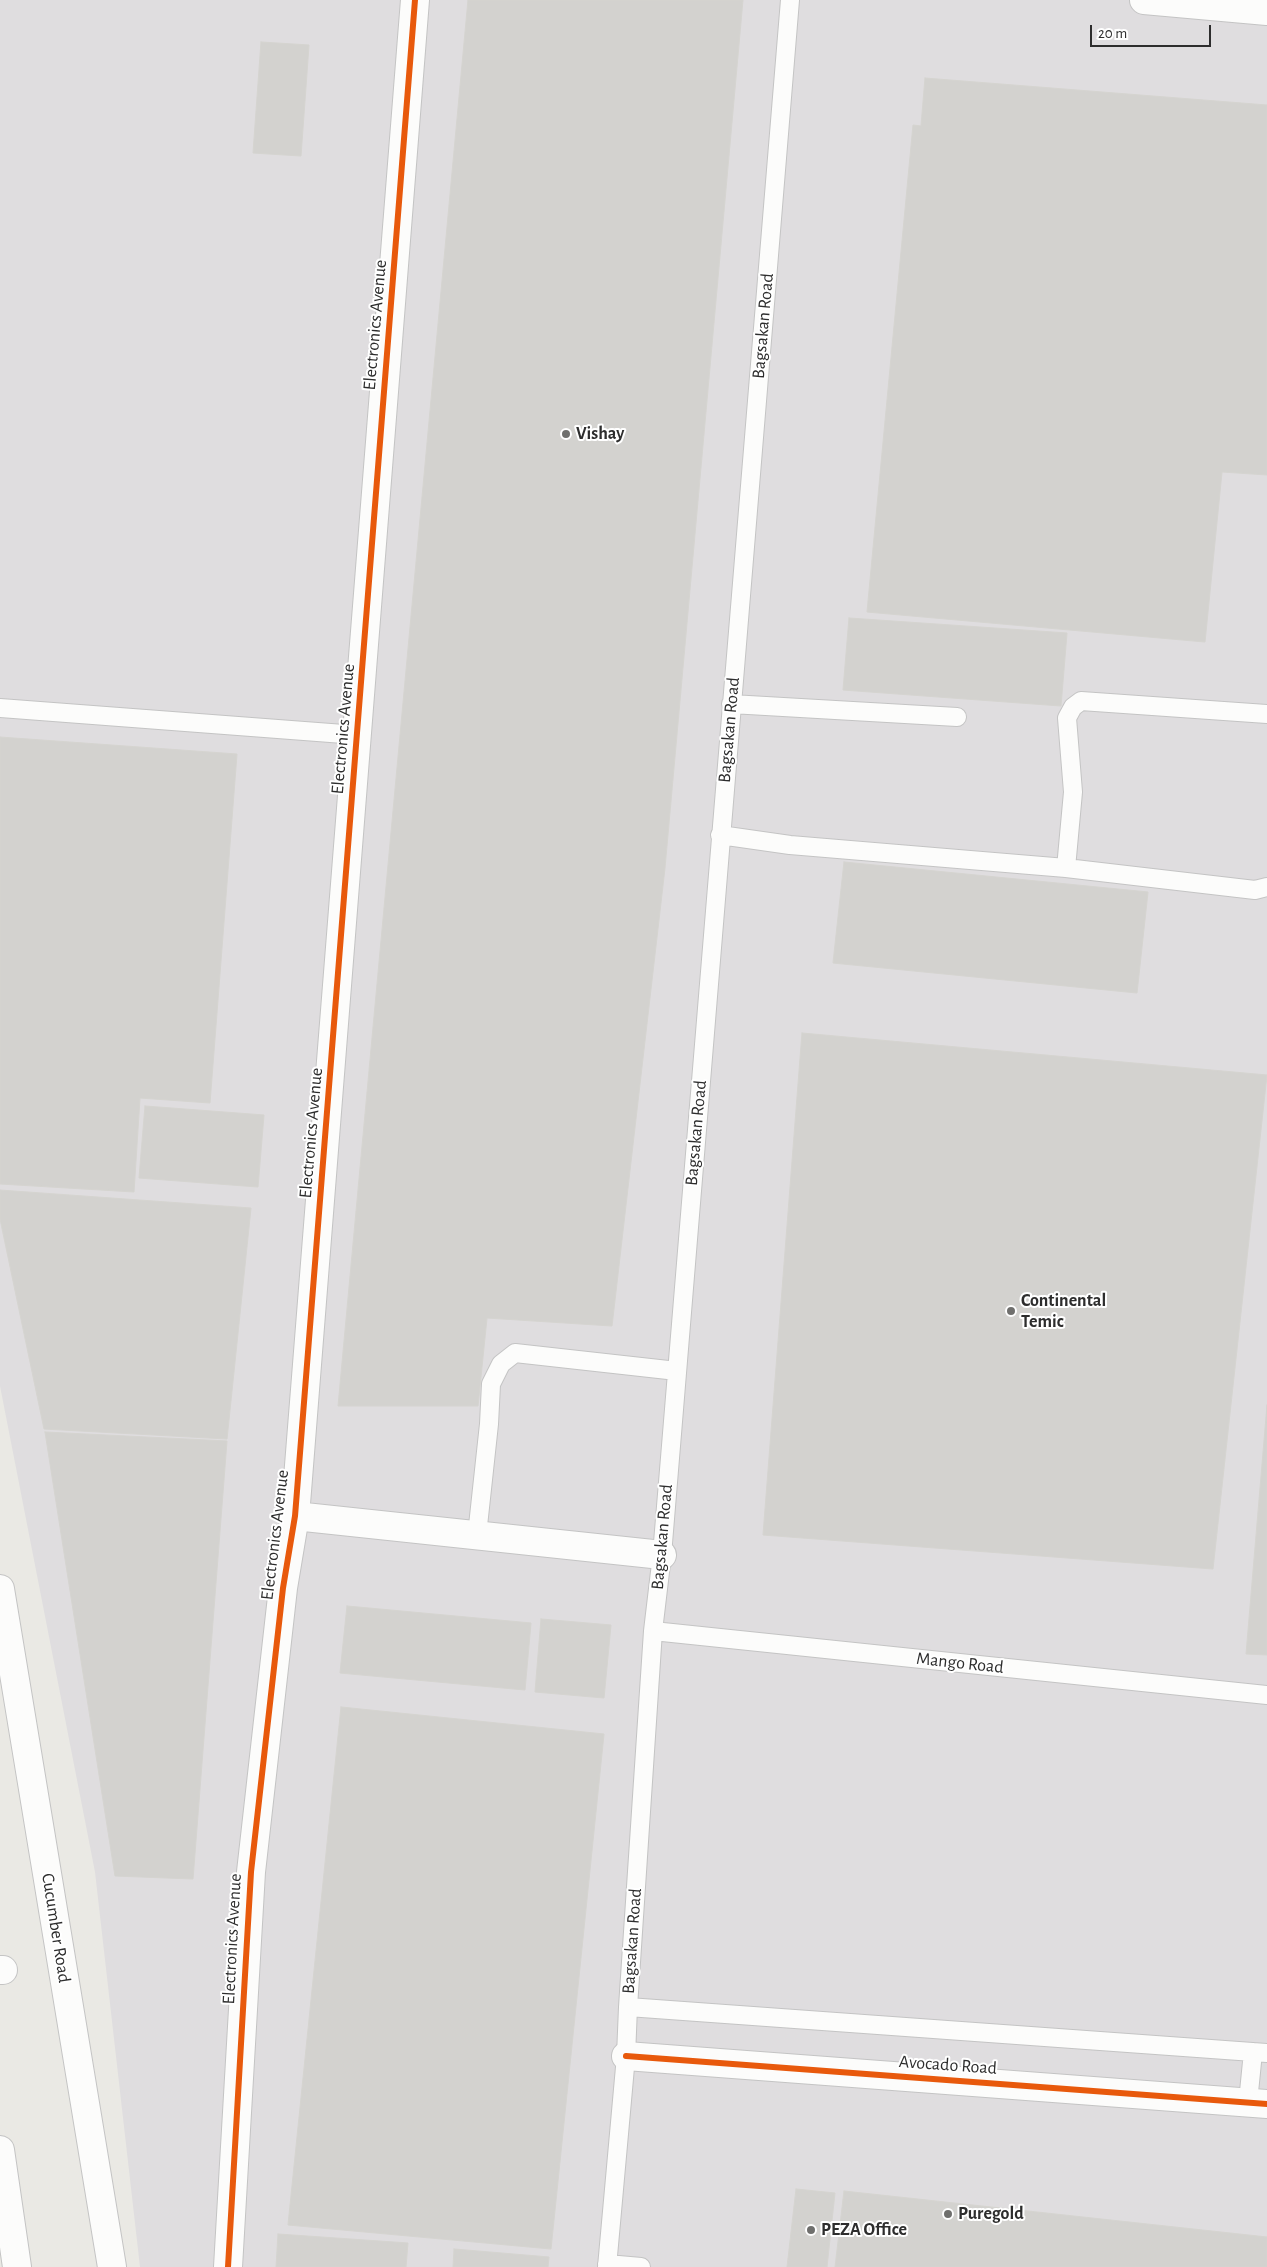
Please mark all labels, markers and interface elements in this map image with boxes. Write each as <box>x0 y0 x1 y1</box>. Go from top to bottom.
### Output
scale bar <box>1092 15 1213 47</box>
text: 20 m <box>1098 26 1127 41</box>
street label: Electronics Avenue <box>359 259 391 391</box>
street label: Bagsakan Road <box>748 272 778 380</box>
place label: Vishay <box>576 423 624 445</box>
marker: Vishay <box>560 428 572 440</box>
street label: Electronics Avenue <box>327 663 359 795</box>
street label: Bagsakan Road <box>714 676 744 784</box>
street label: Electronics Avenue <box>295 1067 327 1199</box>
street label: Bagsakan Road <box>681 1079 711 1187</box>
place label: Continental Temic <box>1021 1290 1106 1332</box>
marker: Continental Temic <box>1005 1305 1017 1317</box>
street label: Electronics Avenue <box>256 1469 294 1601</box>
street label: Bagsakan Road <box>647 1483 677 1591</box>
street label: Mango Road <box>915 1648 1005 1678</box>
street label: Cucumber Road <box>37 1872 75 1984</box>
street label: Electronics Avenue <box>218 1873 246 2005</box>
street label: Bagsakan Road <box>618 1887 646 1995</box>
street label: Avocado Road <box>898 2051 998 2079</box>
place label: Puregold <box>958 2203 1024 2225</box>
marker: Puregold <box>942 2208 954 2220</box>
place label: PEZA Office <box>821 2219 907 2241</box>
marker: PEZA Office <box>805 2224 817 2236</box>

